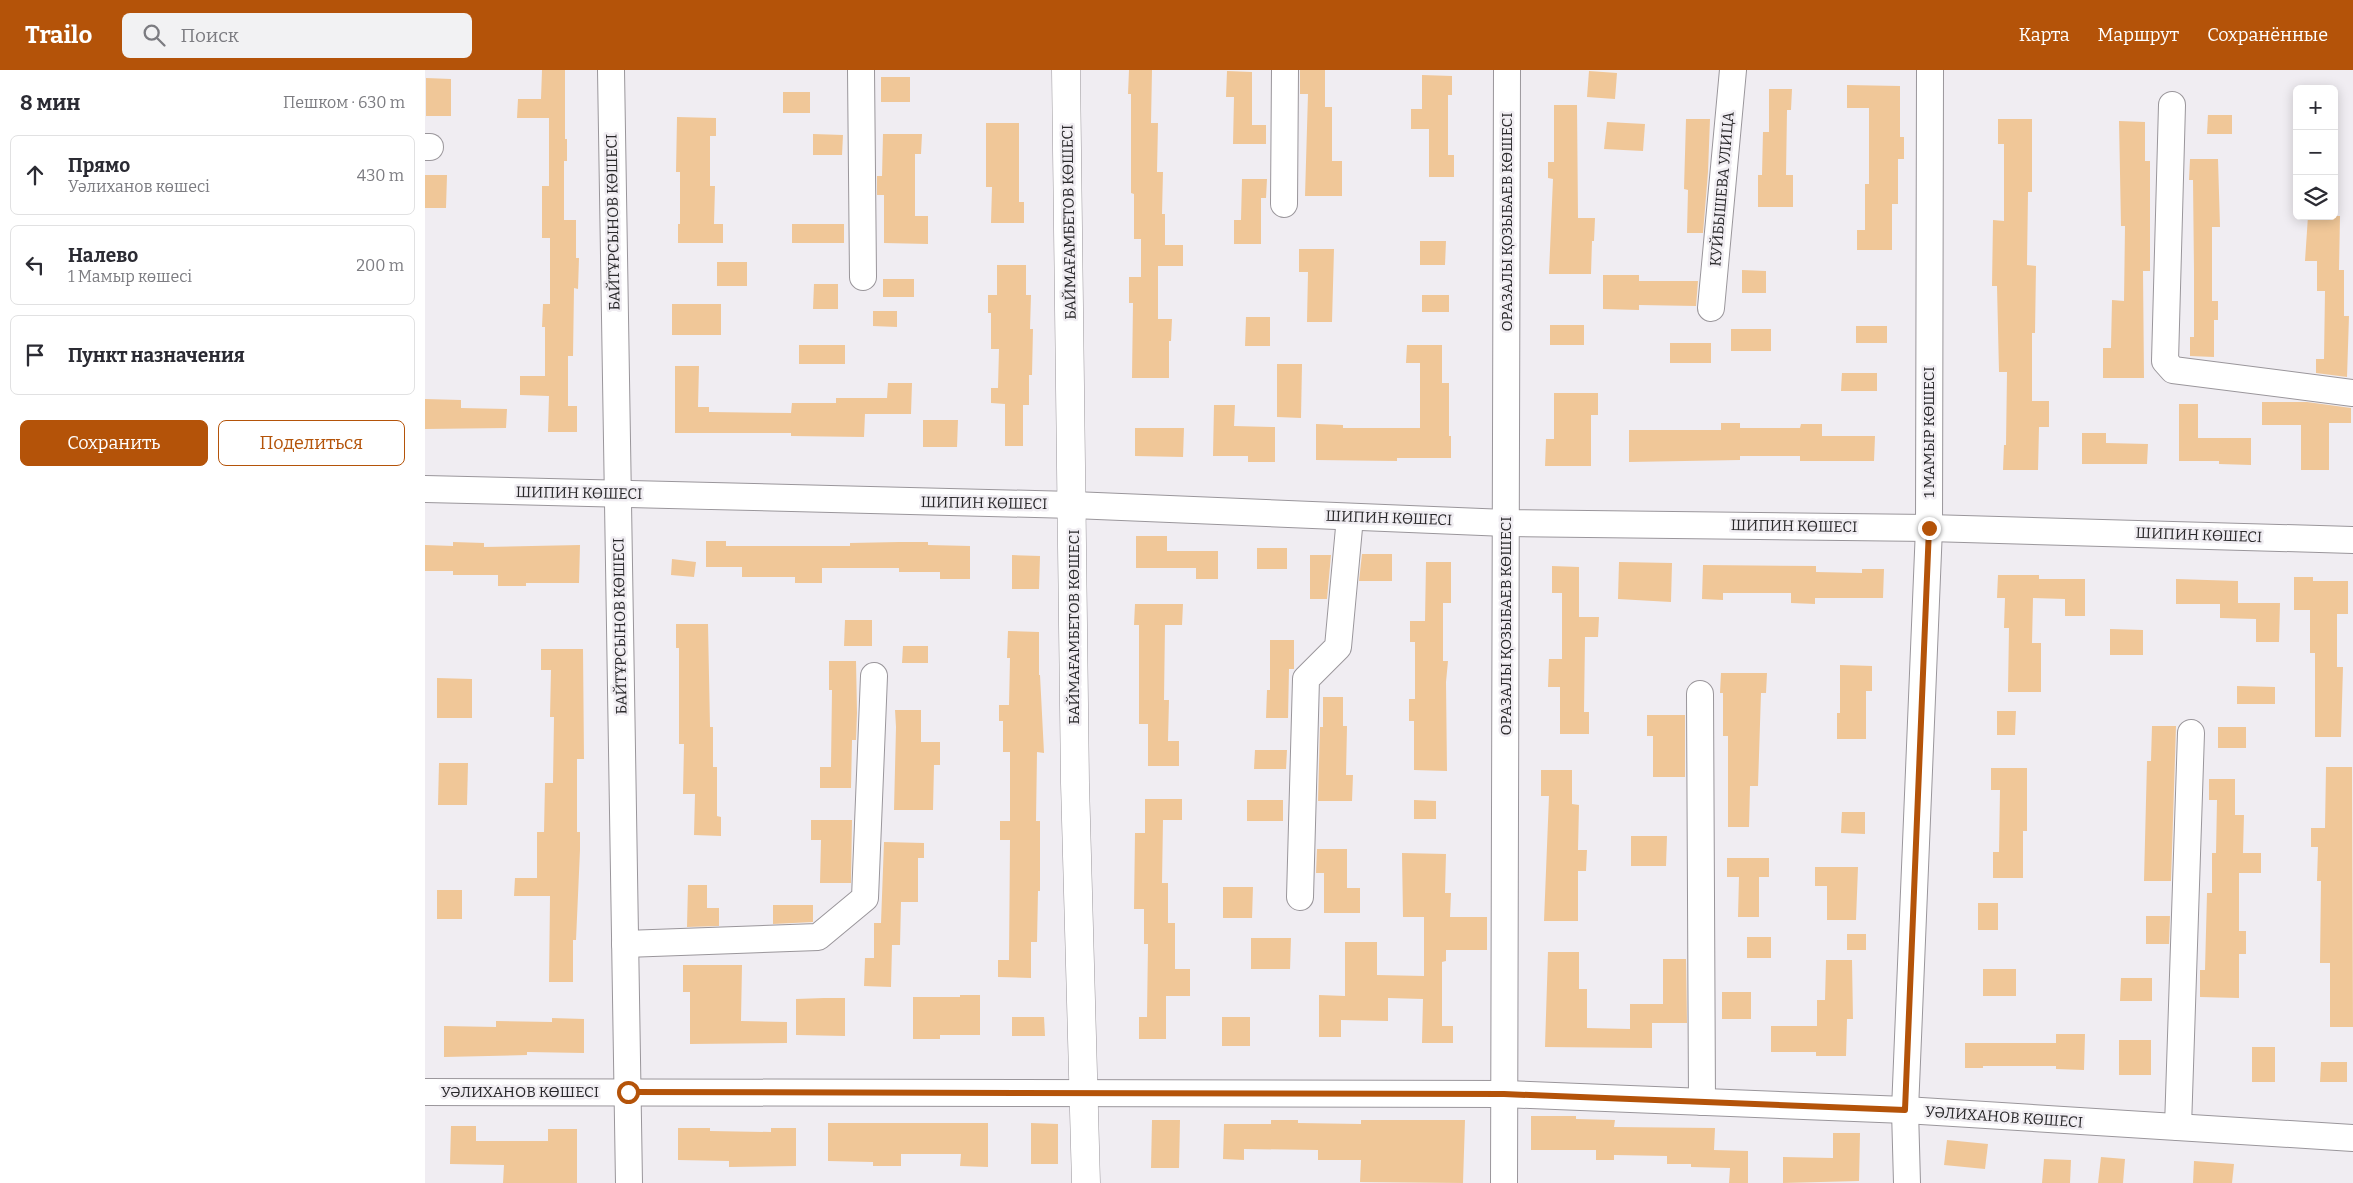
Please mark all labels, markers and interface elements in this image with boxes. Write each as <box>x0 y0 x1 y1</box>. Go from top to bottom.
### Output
search box <box>122 13 472 58</box>
text: Trailo <box>25 21 92 49</box>
icon: search <box>140 21 168 49</box>
text: Поиск <box>180 24 239 47</box>
text: Карта <box>2019 24 2070 46</box>
text: Маршрут <box>2098 24 2179 46</box>
text: Сохранённые <box>2207 24 2328 46</box>
map controls <box>2293 85 2338 220</box>
button: + <box>2293 85 2338 130</box>
text: 8 мин <box>20 90 80 116</box>
text: Пешком · 630 m <box>283 93 405 112</box>
street label: КУЙБЫШЕВА УЛИЦА <box>1706 110 1738 267</box>
street label: ОРАЗАЛЫ ҚОЗЫБАЕВ КӨШЕСІ <box>1498 112 1516 332</box>
street label: БАЙМАҒАМБЕТОВ КӨШЕСІ <box>1058 124 1080 320</box>
button: − <box>2293 130 2338 175</box>
street label: БАЙТҰРСЫНОВ КӨШЕСІ <box>602 134 624 310</box>
text: Прямо <box>68 154 130 177</box>
icon: ahead <box>21 161 49 189</box>
text: 430 m <box>357 166 404 185</box>
button: layers <box>2293 175 2338 220</box>
text: Уәлиханов көшесі <box>68 177 210 196</box>
text: Налево <box>68 244 138 267</box>
icon: left <box>21 251 49 279</box>
text: 200 m <box>356 256 404 275</box>
text: 1 Мамыр көшесі <box>68 267 192 286</box>
icon: arrive <box>21 341 49 369</box>
text: Пункт назначения <box>68 344 245 367</box>
street label: 1 МАМЫР КӨШЕСІ <box>1920 366 1938 498</box>
button: Сохранить <box>20 420 208 466</box>
button: Поделиться <box>218 420 405 466</box>
street label: ШИПИН КӨШЕСІ <box>516 483 642 503</box>
street label: ШИПИН КӨШЕСІ <box>921 493 1047 513</box>
street label: ШИПИН КӨШЕСІ <box>1325 507 1453 529</box>
street label: ОРАЗАЛЫ ҚОЗЫБАЕВ КӨШЕСІ <box>1497 516 1515 736</box>
street label: ШИПИН КӨШЕСІ <box>1731 516 1857 536</box>
route end <box>1918 517 1941 540</box>
street label: ШИПИН КӨШЕСІ <box>2135 524 2263 546</box>
street label: БАЙМАҒАМБЕТОВ КӨШЕСІ <box>1065 529 1083 725</box>
street label: БАЙТҰРСЫНОВ КӨШЕСІ <box>609 538 631 714</box>
route start <box>617 1081 640 1104</box>
street label: УӘЛИХАНОВ КӨШЕСІ <box>441 1083 599 1101</box>
street label: УӘЛИХАНОВ КӨШЕСІ <box>1924 1103 2084 1131</box>

